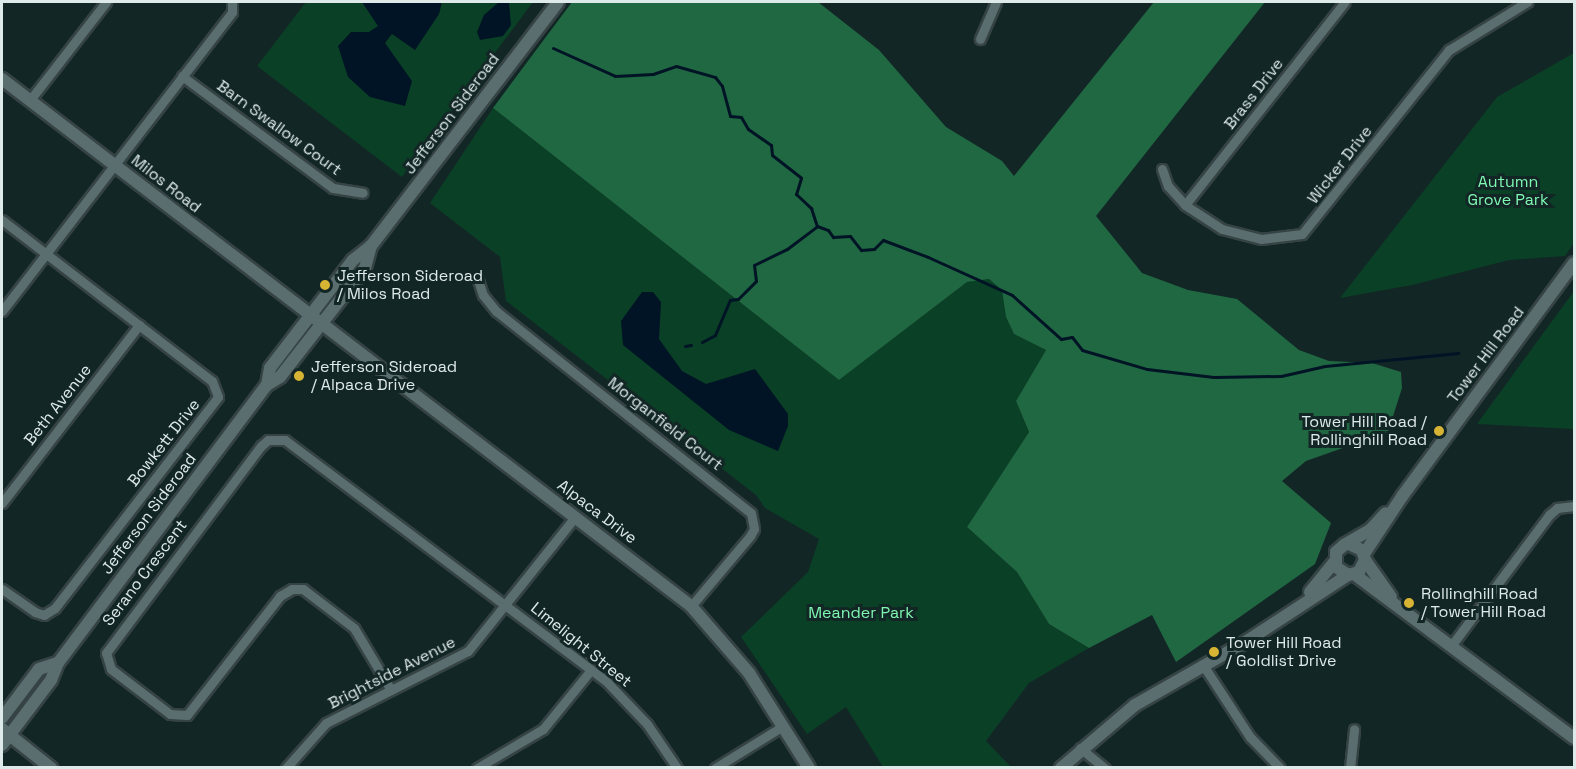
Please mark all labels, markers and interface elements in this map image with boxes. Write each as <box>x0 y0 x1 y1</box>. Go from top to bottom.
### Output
street label: Jefferson Sideroad <box>400 50 504 178</box>
street label: Brass Drive <box>1220 55 1288 133</box>
street label: Barn Swallow Court <box>213 76 345 180</box>
street label: Wicker Drive <box>1304 122 1376 208</box>
street label: Milos Road <box>127 151 205 217</box>
park label: Autumn Grove Park <box>1467 172 1549 210</box>
place label: Jefferson Sideroad / Milos Road <box>337 266 483 304</box>
marker: Jefferson Sideroad / Milos Road <box>318 278 332 292</box>
street label: Tower Hill Road <box>1444 303 1528 407</box>
place label: Jefferson Sideroad / Alpaca Drive <box>311 357 457 395</box>
street label: Beth Avenue <box>20 361 96 449</box>
marker: Jefferson Sideroad / Alpaca Drive <box>292 369 306 383</box>
street label: Morganfield Court <box>604 373 726 475</box>
street label: Bowkett Drive <box>124 395 204 491</box>
place label: Tower Hill Road / Rollinghill Road <box>1302 412 1427 450</box>
marker: Tower Hill Road / Rollinghill Road <box>1432 424 1446 438</box>
street label: Jefferson Sideroad <box>97 450 201 578</box>
street label: Alpaca Drive <box>553 476 641 548</box>
street label: Serano Crescent <box>99 516 191 630</box>
place label: Rollinghill Road / Tower Hill Road <box>1421 584 1546 622</box>
marker: Rollinghill Road / Tower Hill Road <box>1402 596 1416 610</box>
street label: Limelight Street <box>527 599 635 691</box>
park label: Meander Park <box>808 603 914 623</box>
street label: Brightside Avenue <box>325 633 459 713</box>
place label: Tower Hill Road / Goldlist Drive <box>1226 633 1341 671</box>
marker: Tower Hill Road / Goldlist Drive <box>1207 645 1221 659</box>

